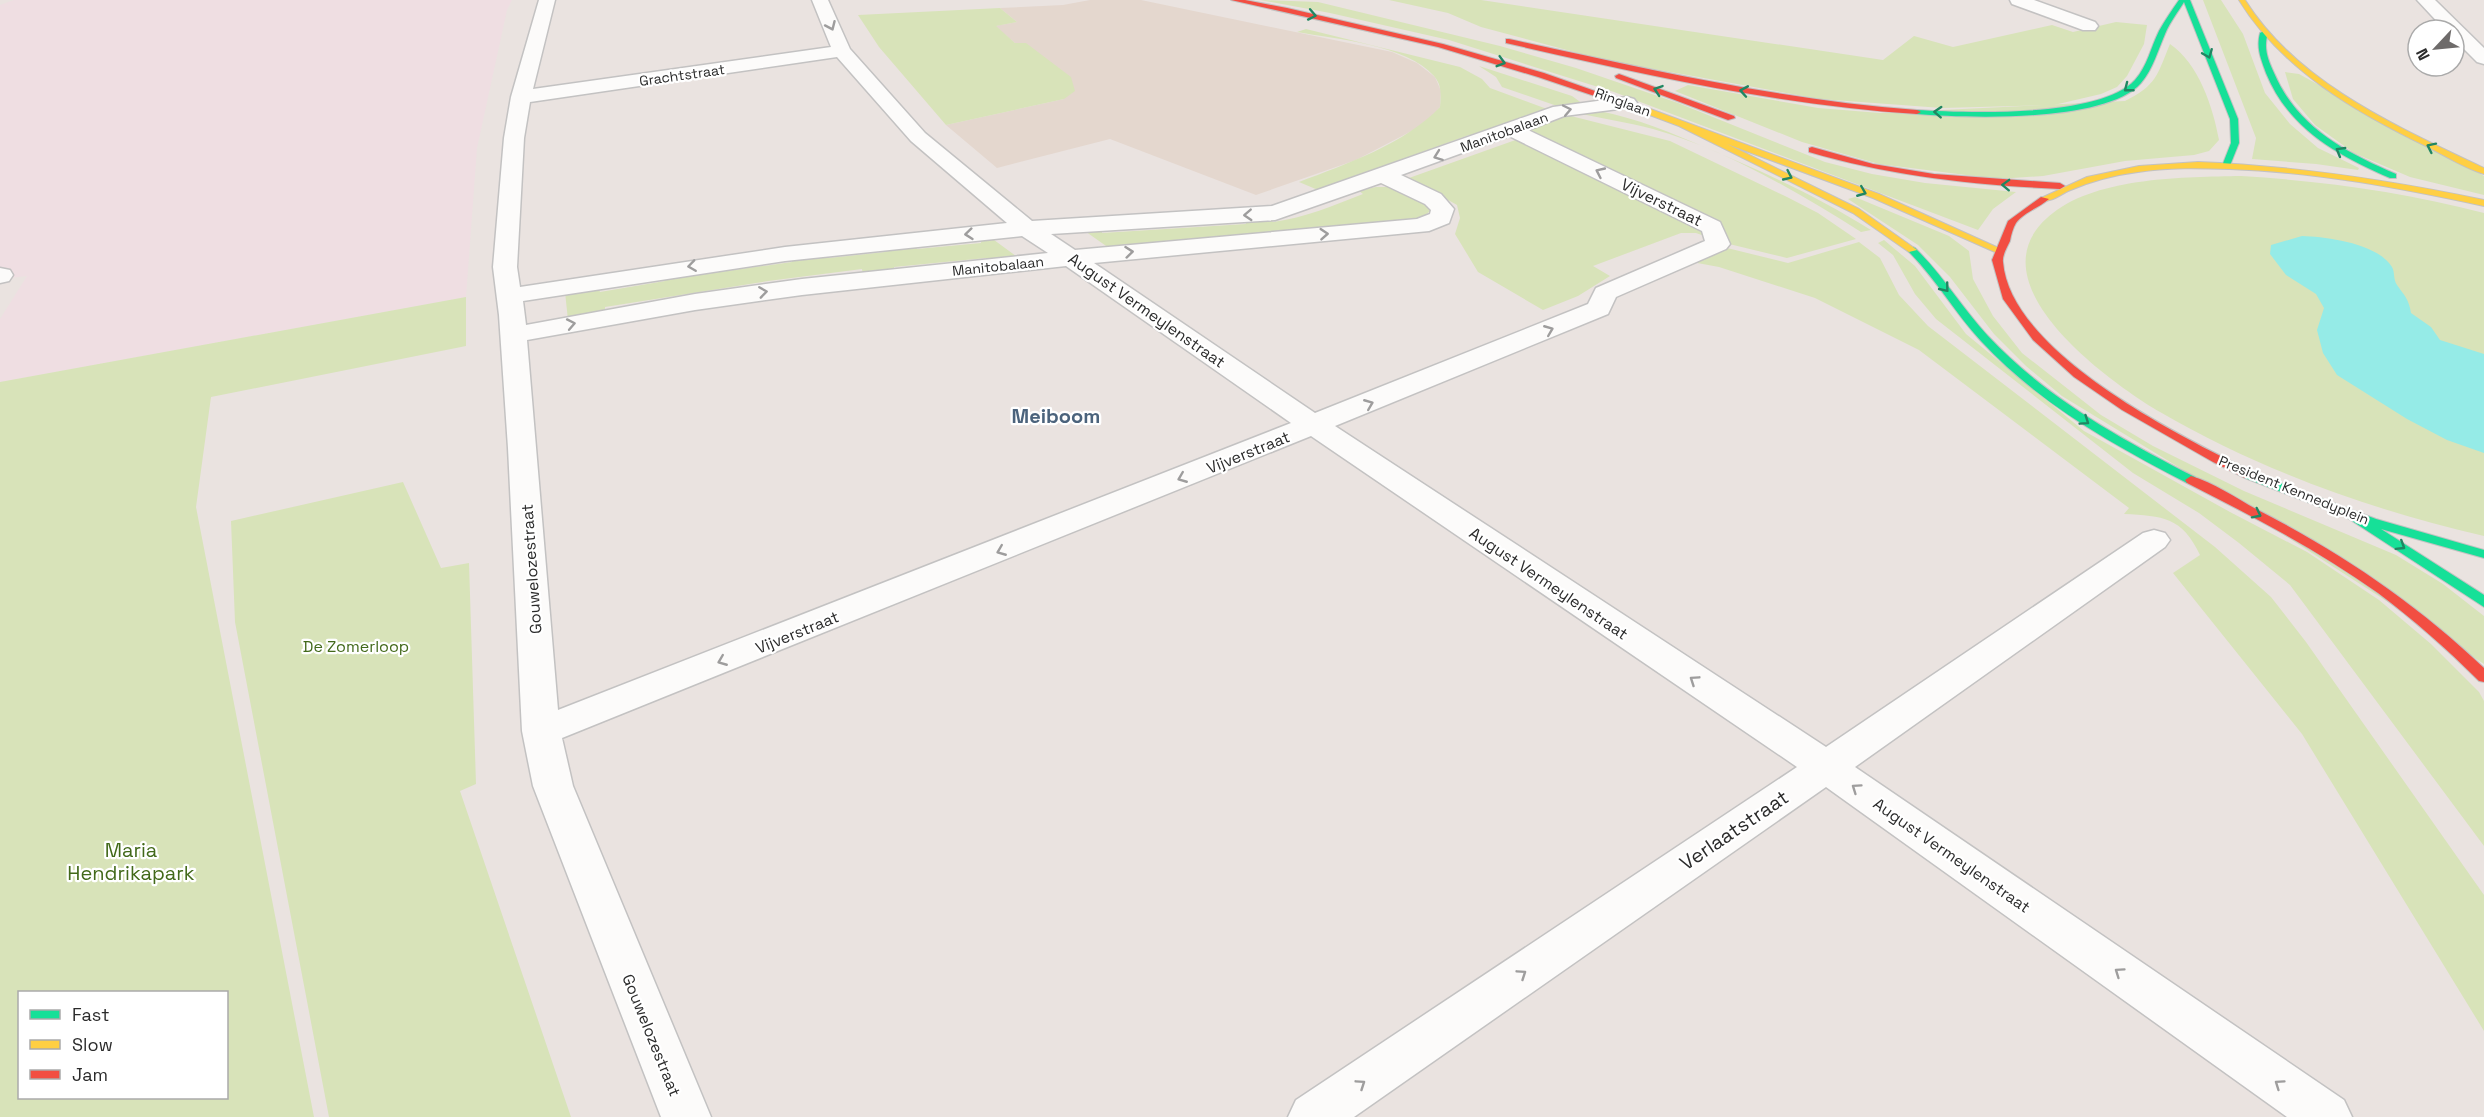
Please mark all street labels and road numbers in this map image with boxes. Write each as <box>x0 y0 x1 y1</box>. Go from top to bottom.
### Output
street label: Grachtstraat <box>638 60 726 90</box>
street label: Ringlaan <box>1593 84 1653 120</box>
street label: Manitobalaan <box>1458 108 1550 156</box>
street label: Vijverstraat <box>1618 174 1706 231</box>
street label: August Vermeylenstraat <box>1064 248 1229 373</box>
street label: Manitobalaan <box>951 252 1045 280</box>
street label: Vijverstraat <box>1203 426 1293 479</box>
street label: President Kennedyplein <box>2216 452 2372 528</box>
street label: Gouwelozestraat <box>516 503 547 635</box>
street label: August Vermeylenstraat <box>1465 522 1632 644</box>
street label: Vijverstraat <box>752 606 842 659</box>
street label: Verlaatstraat <box>1675 784 1793 876</box>
street label: August Vermeylenstraat <box>1869 793 2034 918</box>
street label: Gouwelozestraat <box>617 971 686 1099</box>

